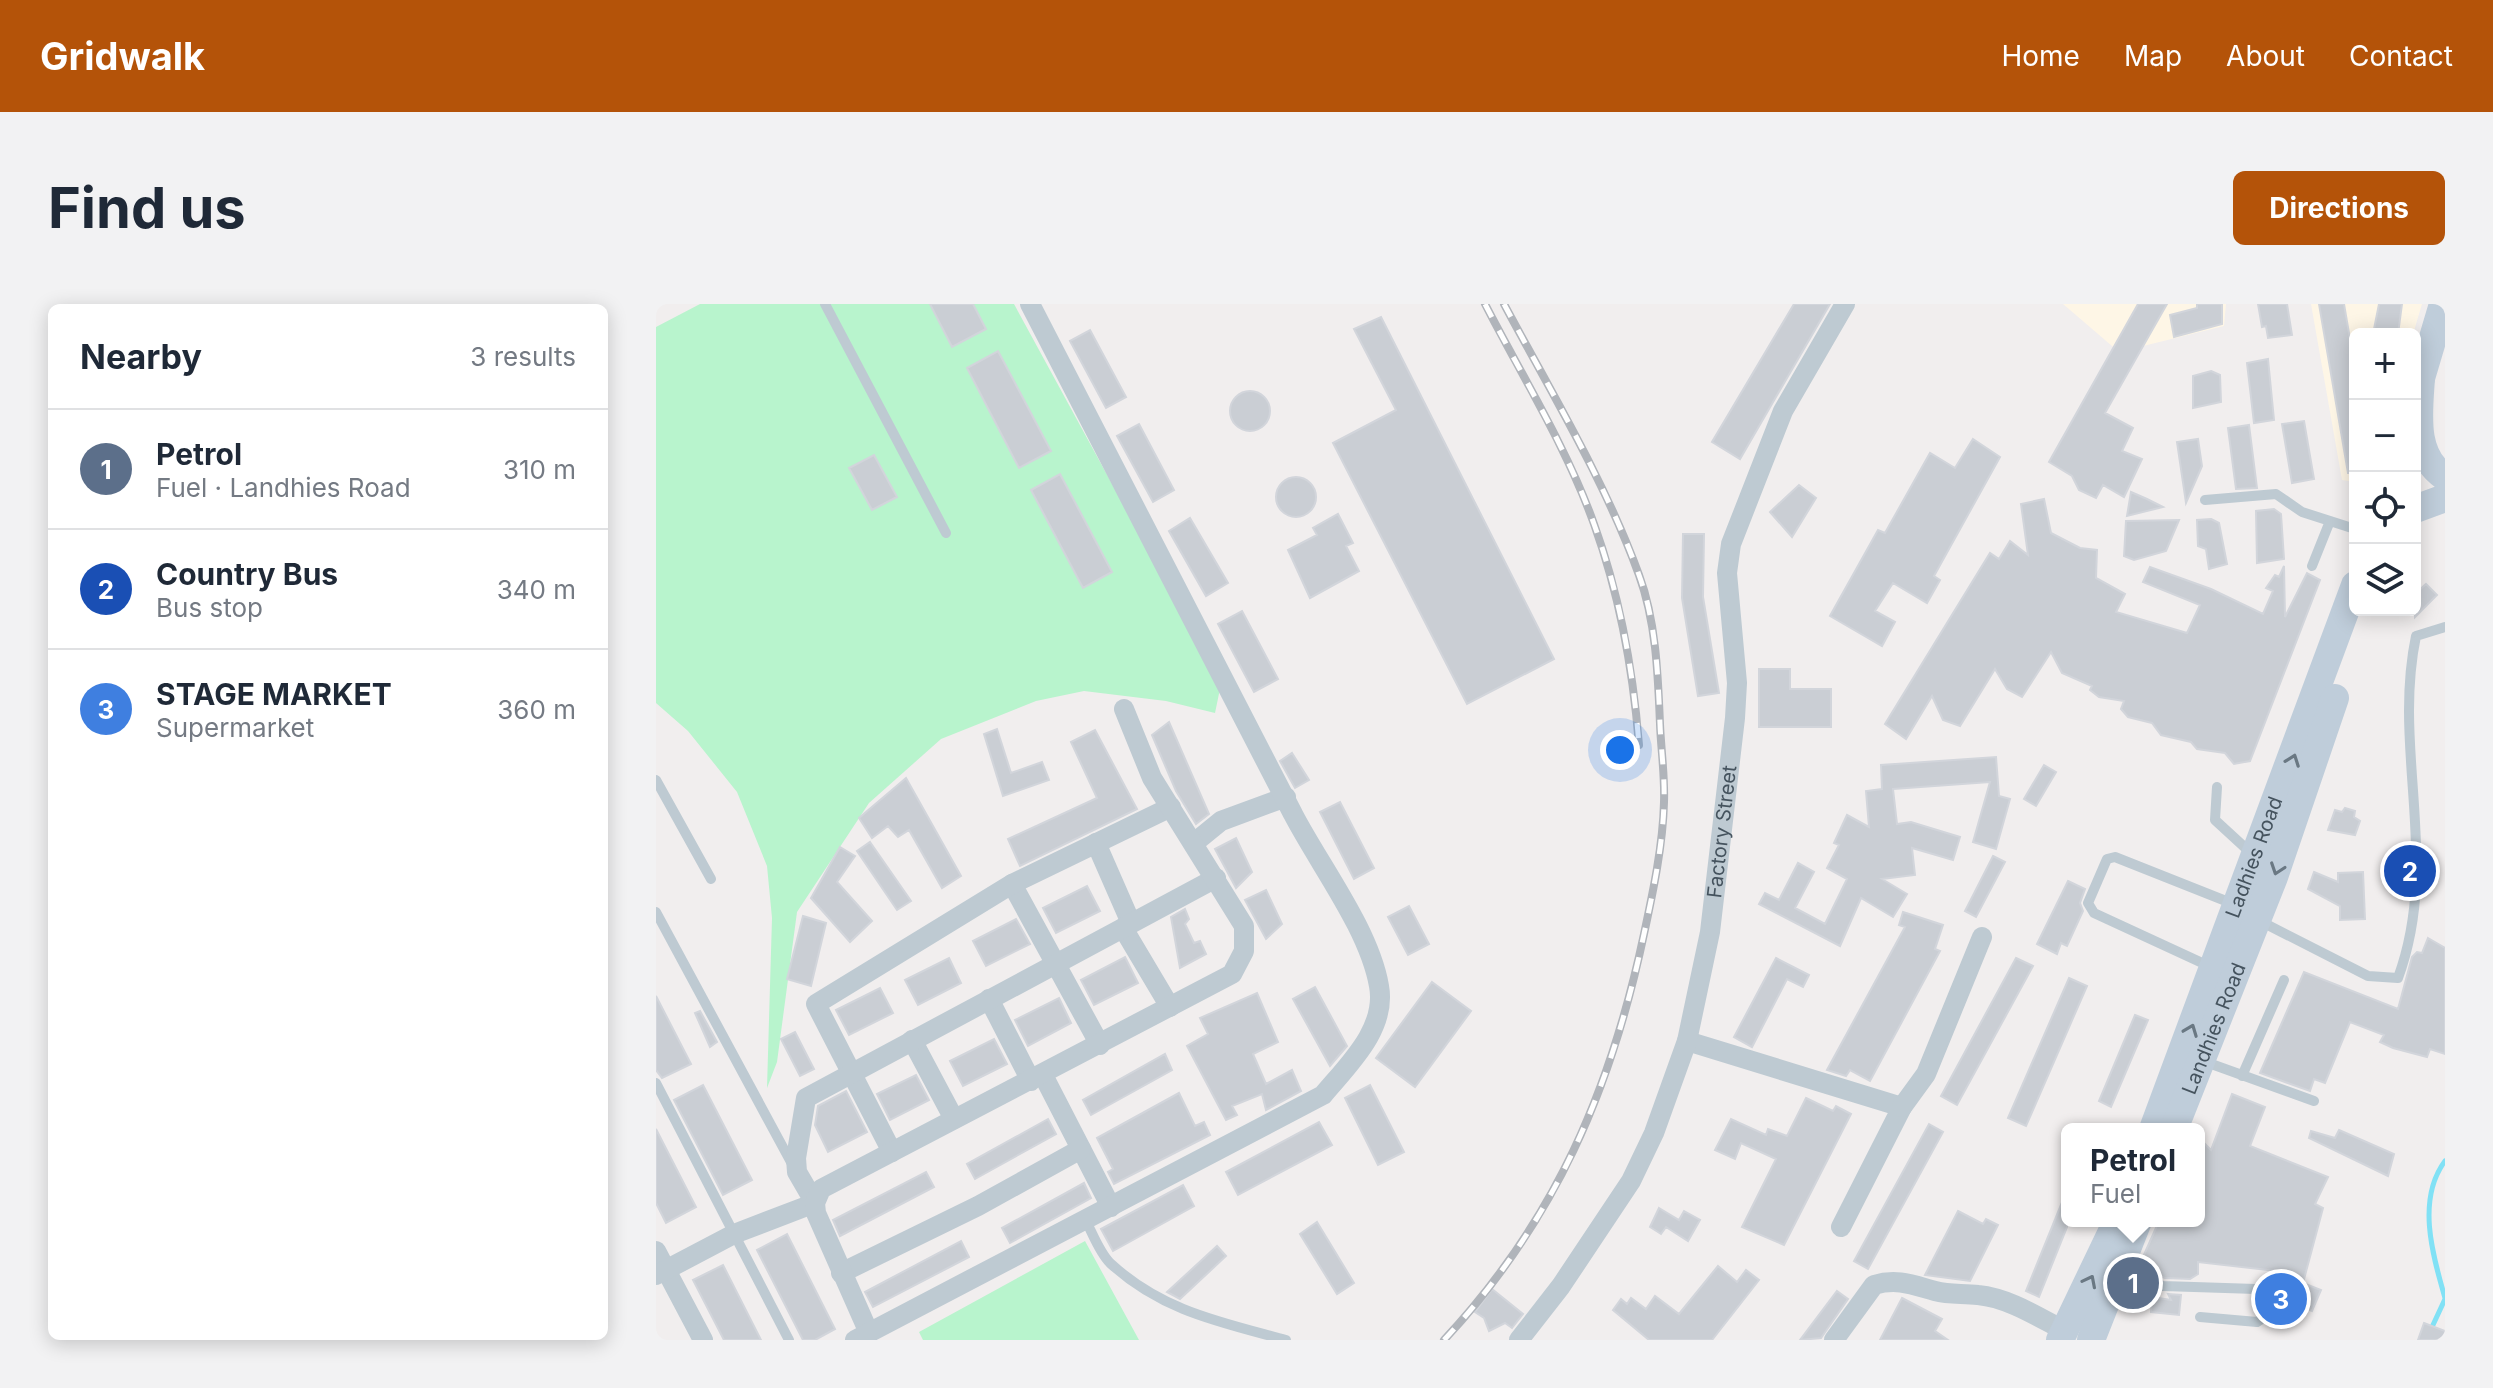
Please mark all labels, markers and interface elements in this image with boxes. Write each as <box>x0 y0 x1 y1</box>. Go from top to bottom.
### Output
text: Gridwalk <box>40 33 205 79</box>
text: Home <box>2001 39 2080 73</box>
text: Map <box>2124 39 2182 73</box>
text: About <box>2226 39 2305 73</box>
text: Contact <box>2349 39 2453 73</box>
button: Directions <box>2233 171 2445 245</box>
text: Find us <box>48 174 246 242</box>
map controls <box>2349 328 2421 616</box>
button: + <box>2349 328 2421 400</box>
text: Nearby <box>80 336 202 377</box>
text: 3 results <box>470 341 576 372</box>
button: − <box>2349 400 2421 472</box>
text: Petrol <box>156 436 242 472</box>
text: 1 <box>100 454 112 485</box>
text: 310 m <box>503 454 576 485</box>
text: Fuel · Landhies Road <box>156 472 411 503</box>
button: locate <box>2349 472 2421 544</box>
button: layers <box>2349 544 2421 616</box>
text: Country Bus <box>156 556 338 592</box>
text: 2 <box>98 574 114 605</box>
text: 340 m <box>497 574 576 605</box>
text: Bus stop <box>156 592 263 623</box>
text: STAGE MARKET <box>156 676 392 712</box>
text: 3 <box>98 694 114 725</box>
text: 360 m <box>497 694 576 725</box>
text: Supermarket <box>156 712 314 743</box>
your location <box>1600 730 1640 770</box>
one-way arrow <box>2283 754 2299 768</box>
street label: Factory Street <box>1702 763 1741 899</box>
street label: Ladhies Road <box>2220 793 2287 921</box>
pin: 2 <box>2384 841 2436 901</box>
one-way arrow <box>2270 862 2287 876</box>
street label: Landhies Road <box>2177 959 2251 1098</box>
one-way arrow <box>2181 1024 2198 1038</box>
popup <box>2061 1123 2205 1227</box>
text: Petrol <box>2090 1142 2176 1178</box>
text: Fuel <box>2090 1178 2141 1209</box>
pin: 1 <box>2107 1253 2159 1313</box>
pin: 3 <box>2255 1269 2307 1329</box>
one-way arrow <box>2081 1275 2096 1290</box>

